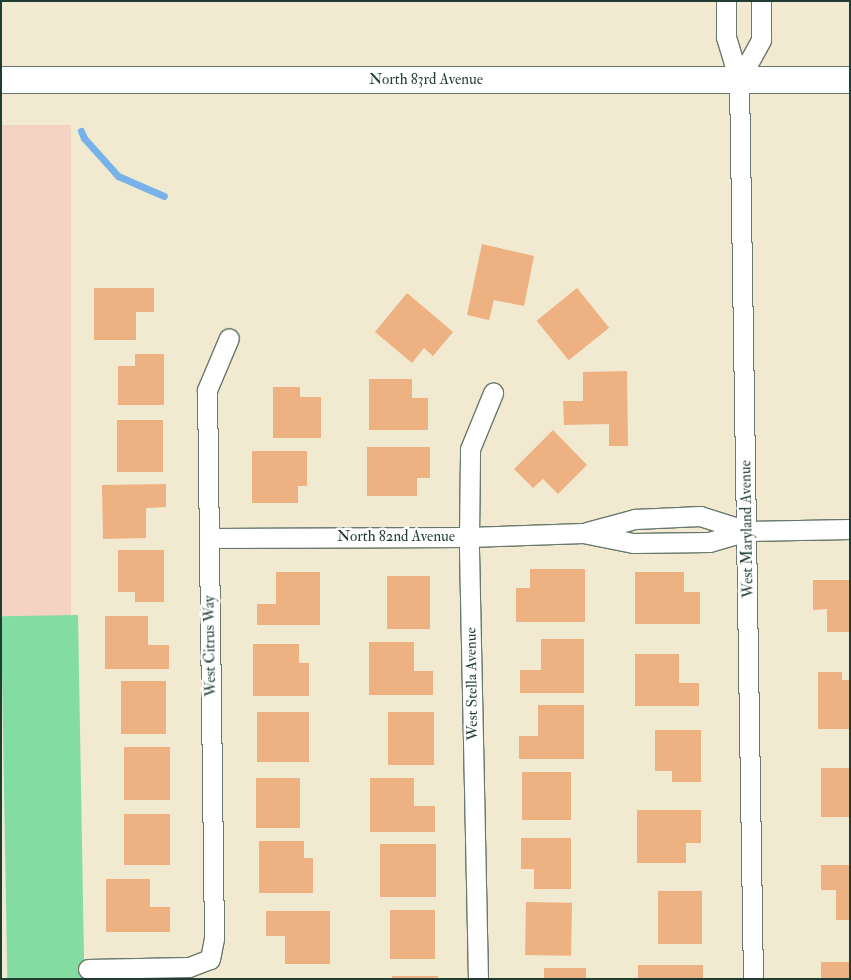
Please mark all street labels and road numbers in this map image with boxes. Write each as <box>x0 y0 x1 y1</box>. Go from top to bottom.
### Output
street label: North 83rd Avenue <box>369 71 483 89</box>
street label: West Maryland Avenue <box>737 460 757 598</box>
street label: North 82nd Avenue <box>337 528 455 546</box>
street label: West Citrus Way <box>200 595 220 697</box>
street label: West Stella Avenue <box>462 627 482 741</box>

